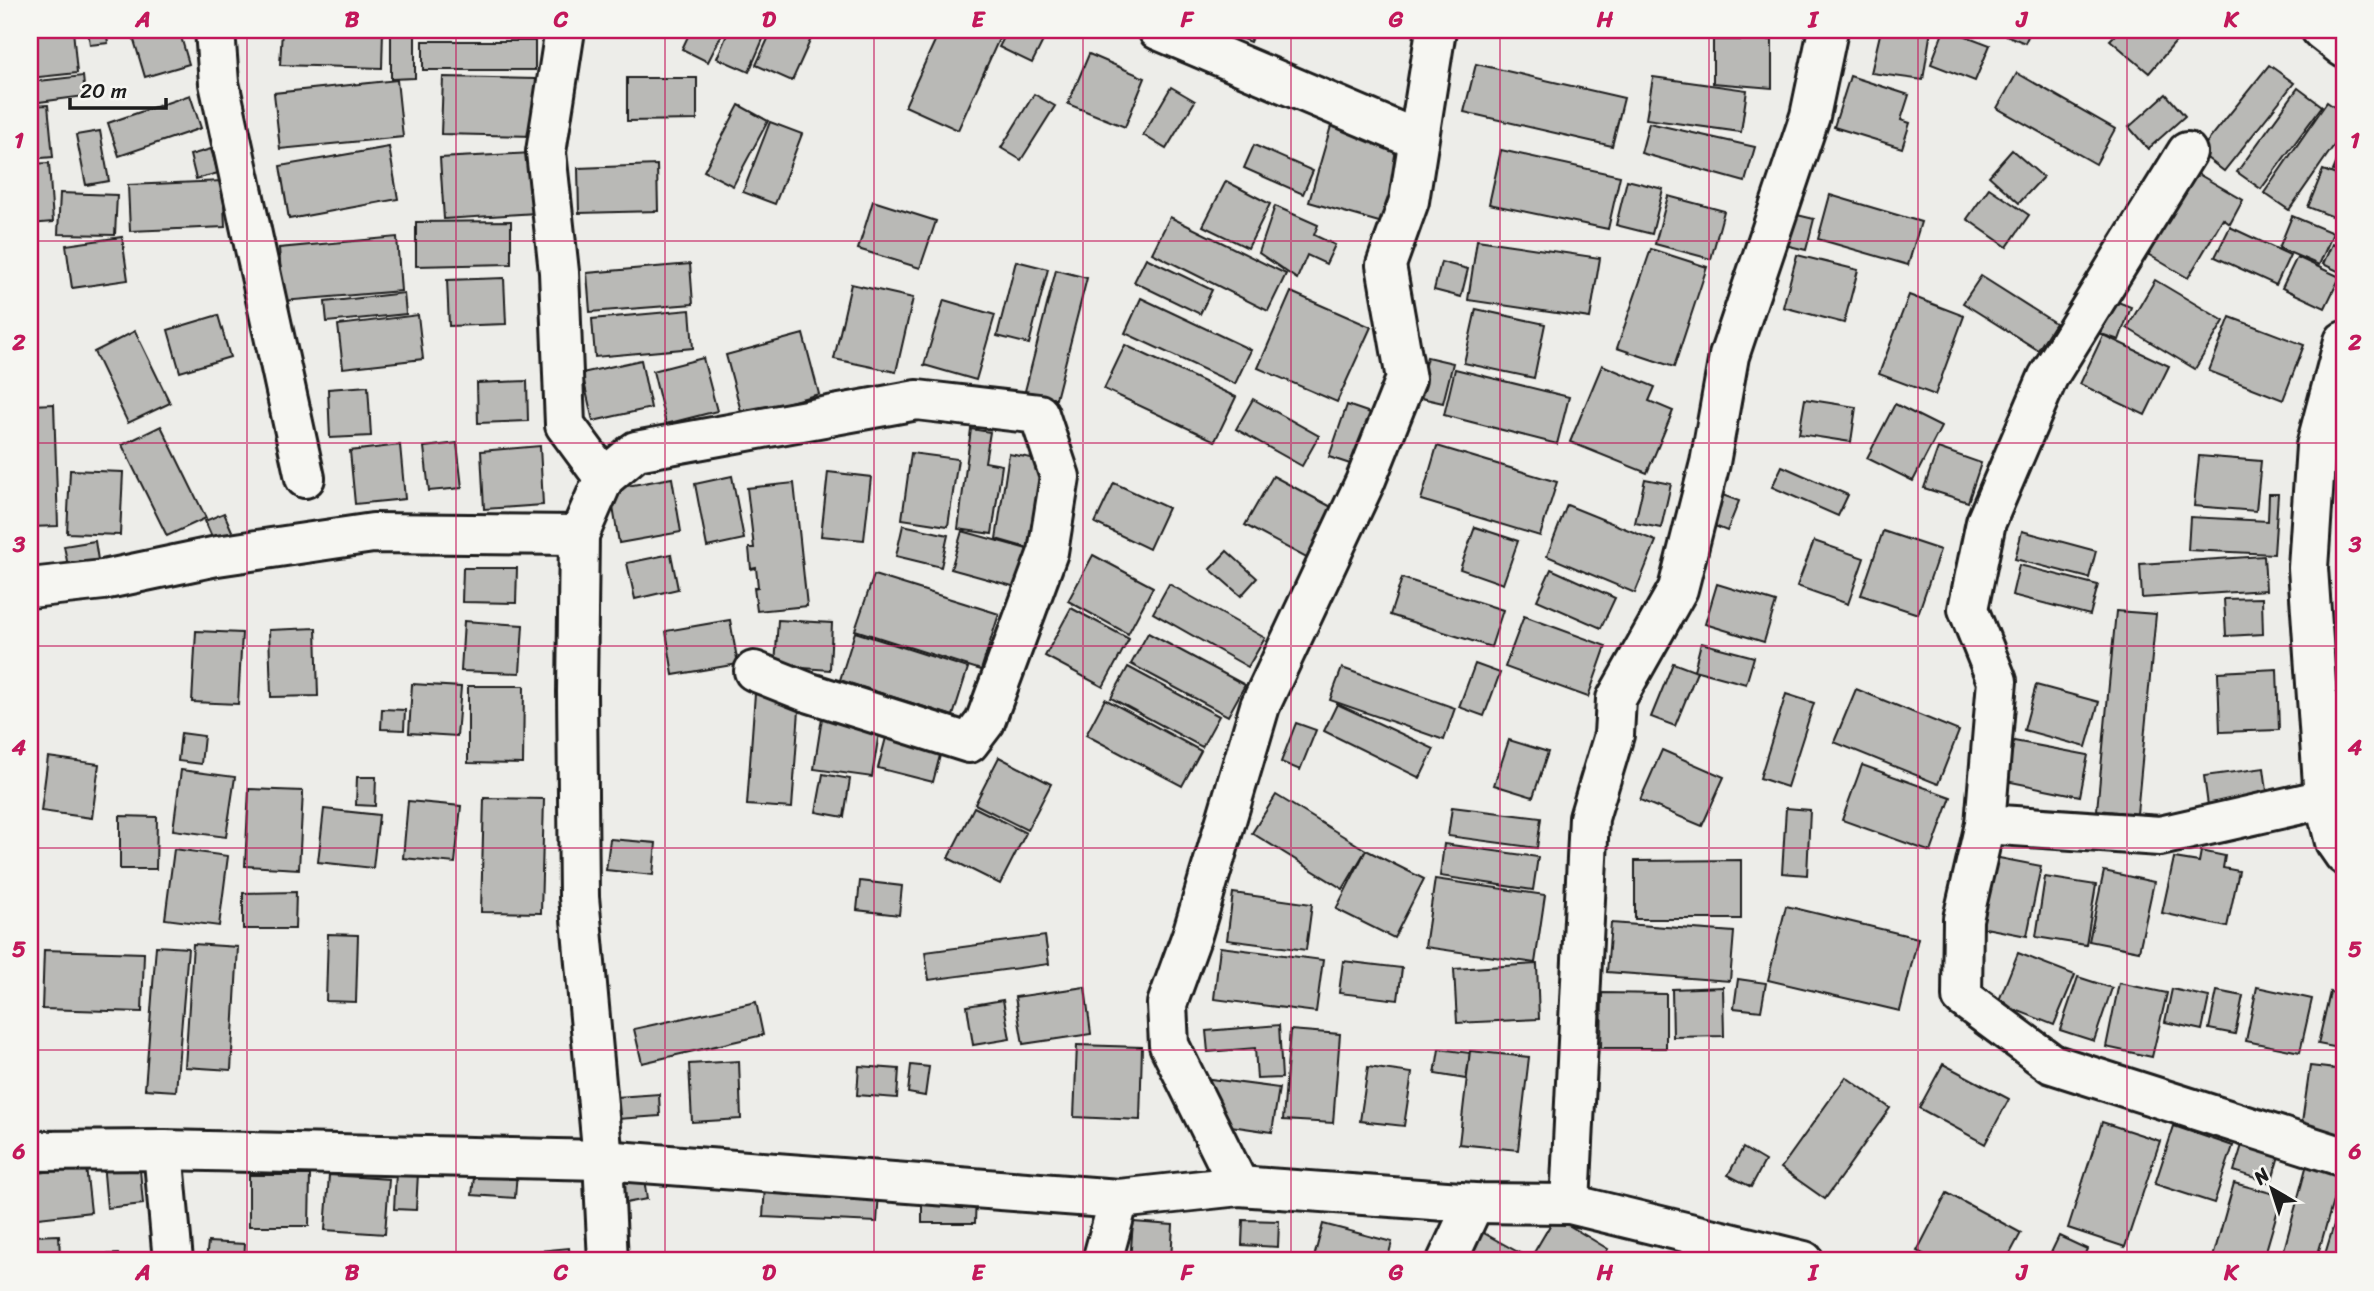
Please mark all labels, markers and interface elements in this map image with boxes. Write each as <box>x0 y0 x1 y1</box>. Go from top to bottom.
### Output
text: A <box>134 0 151 40</box>
text: B <box>345 0 360 40</box>
text: C <box>553 0 569 40</box>
text: D <box>762 0 777 40</box>
text: E <box>972 0 987 40</box>
text: F <box>1180 0 1195 40</box>
text: G <box>1388 0 1404 40</box>
text: H <box>1596 0 1614 40</box>
text: I <box>1807 0 1819 40</box>
text: J <box>2015 0 2029 40</box>
text: K <box>2223 0 2240 40</box>
scale bar <box>70 66 166 110</box>
text: 20 m <box>80 72 127 110</box>
text: 1 <box>14 120 24 161</box>
text: 1 <box>2350 120 2360 161</box>
text: 2 <box>11 322 26 363</box>
text: 2 <box>2347 322 2362 363</box>
text: 3 <box>12 524 26 565</box>
text: 3 <box>2348 524 2362 565</box>
text: 4 <box>11 727 27 768</box>
text: 4 <box>2347 727 2363 768</box>
text: 5 <box>12 929 26 970</box>
text: 5 <box>2348 929 2362 970</box>
text: 6 <box>11 1131 26 1172</box>
text: 6 <box>2347 1131 2362 1172</box>
north arrow <box>2238 1154 2308 1224</box>
text: N <box>2245 1159 2278 1194</box>
text: A <box>134 1252 151 1291</box>
text: B <box>345 1252 360 1291</box>
text: C <box>553 1252 569 1291</box>
text: D <box>762 1252 777 1291</box>
text: E <box>972 1252 987 1291</box>
text: F <box>1180 1252 1195 1291</box>
text: G <box>1388 1252 1404 1291</box>
text: H <box>1596 1252 1614 1291</box>
text: I <box>1807 1252 1819 1291</box>
text: J <box>2015 1252 2029 1291</box>
text: K <box>2223 1252 2240 1291</box>

